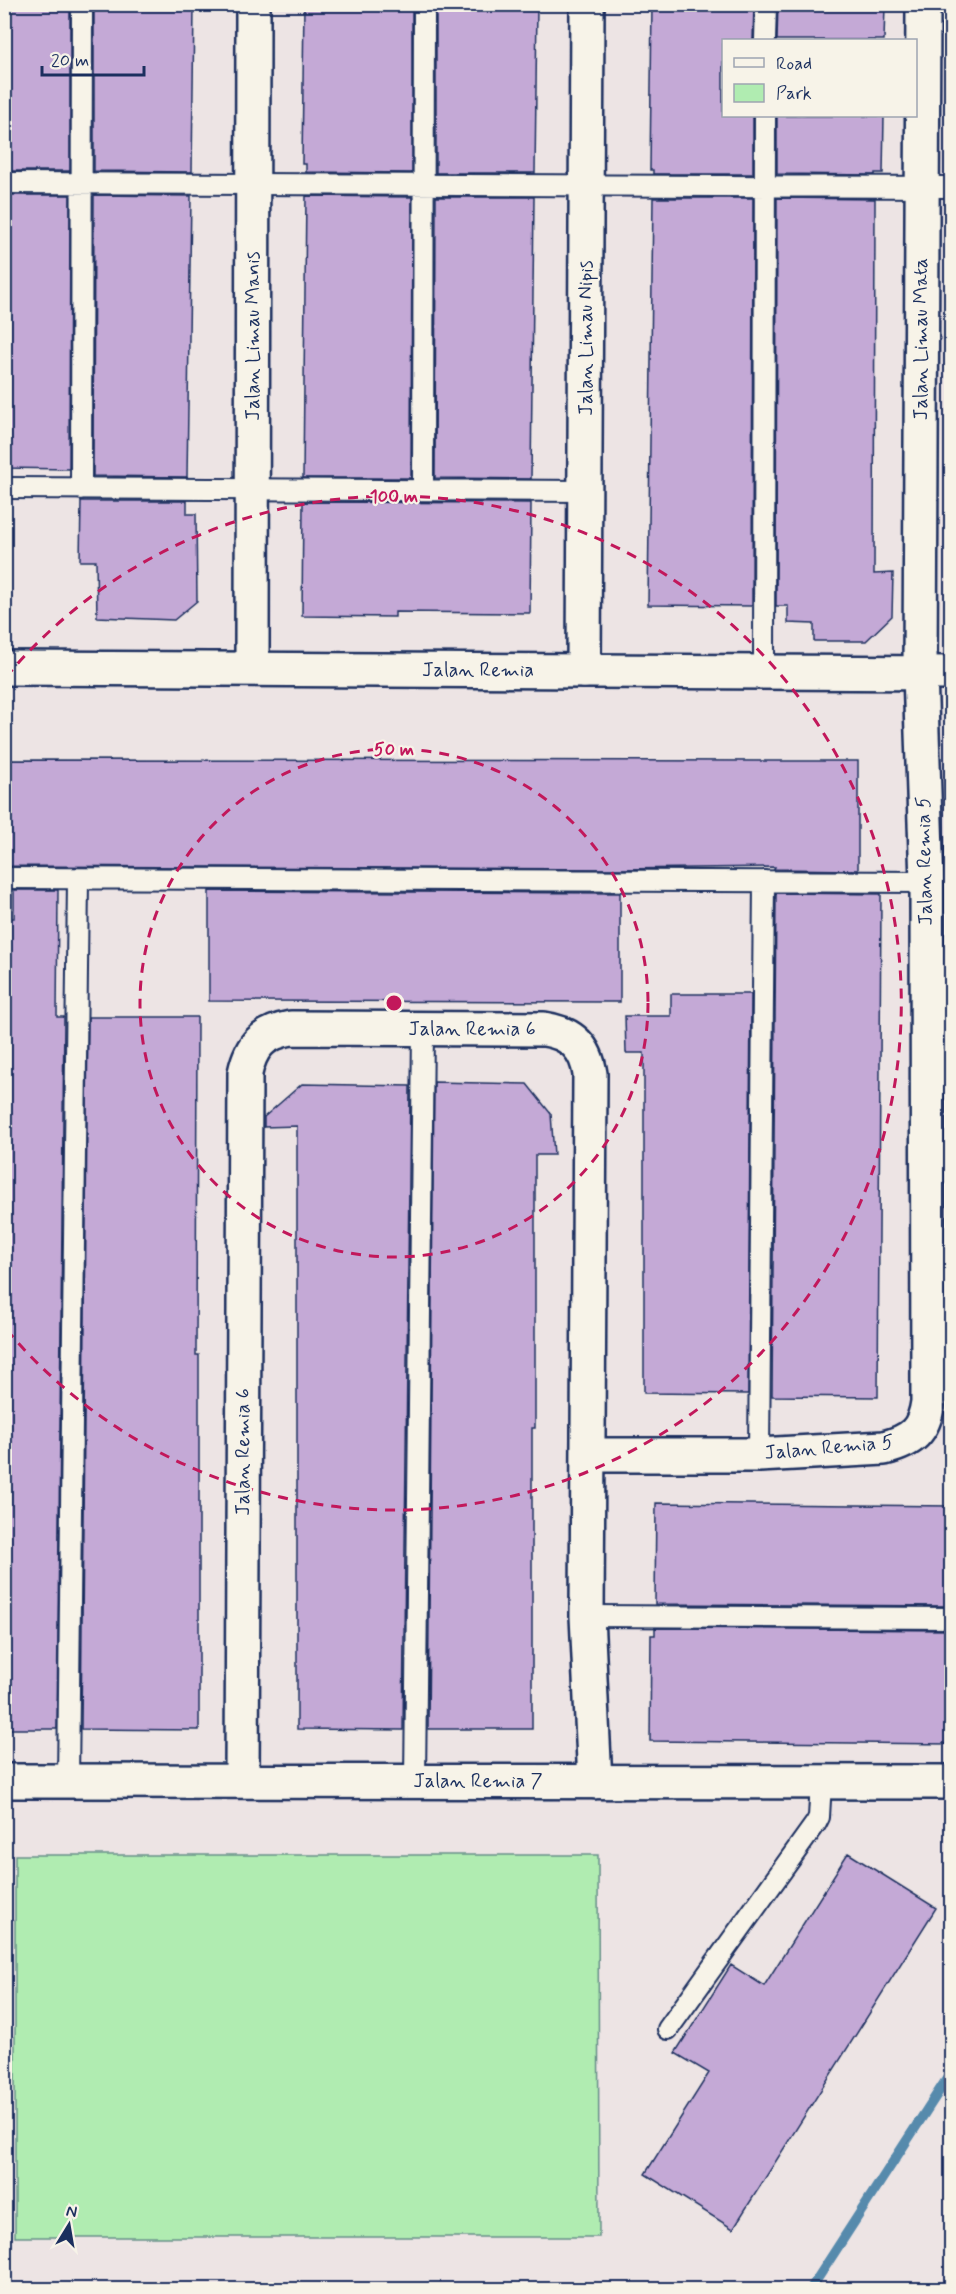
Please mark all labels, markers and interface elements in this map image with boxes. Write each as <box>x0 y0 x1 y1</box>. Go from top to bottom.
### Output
scale bar <box>42 39 144 77</box>
legend <box>722 39 917 117</box>
text: 20 m <box>51 49 89 73</box>
text: Road <box>776 52 812 76</box>
text: Park <box>776 82 812 106</box>
street label: Jalan Limau Manis <box>240 251 267 421</box>
street label: Jalan Limau Mata <box>908 258 935 420</box>
street label: Jalan Limau Nipis <box>573 260 600 416</box>
text: 100 m <box>370 485 418 509</box>
street label: Jalan Remia <box>422 657 534 684</box>
text: 50 m <box>374 738 414 762</box>
street label: Jalan Remia 5 <box>910 796 940 926</box>
centre of rings <box>384 993 404 1013</box>
street label: Jalan Remia 6 <box>408 1016 536 1043</box>
street label: Jalan Remia 6 <box>230 1388 257 1516</box>
street label: Jalan Remia 5 <box>763 1429 895 1467</box>
street label: Jalan Remia 7 <box>413 1768 543 1795</box>
north arrow <box>39 2195 99 2255</box>
text: N <box>64 2200 79 2223</box>

